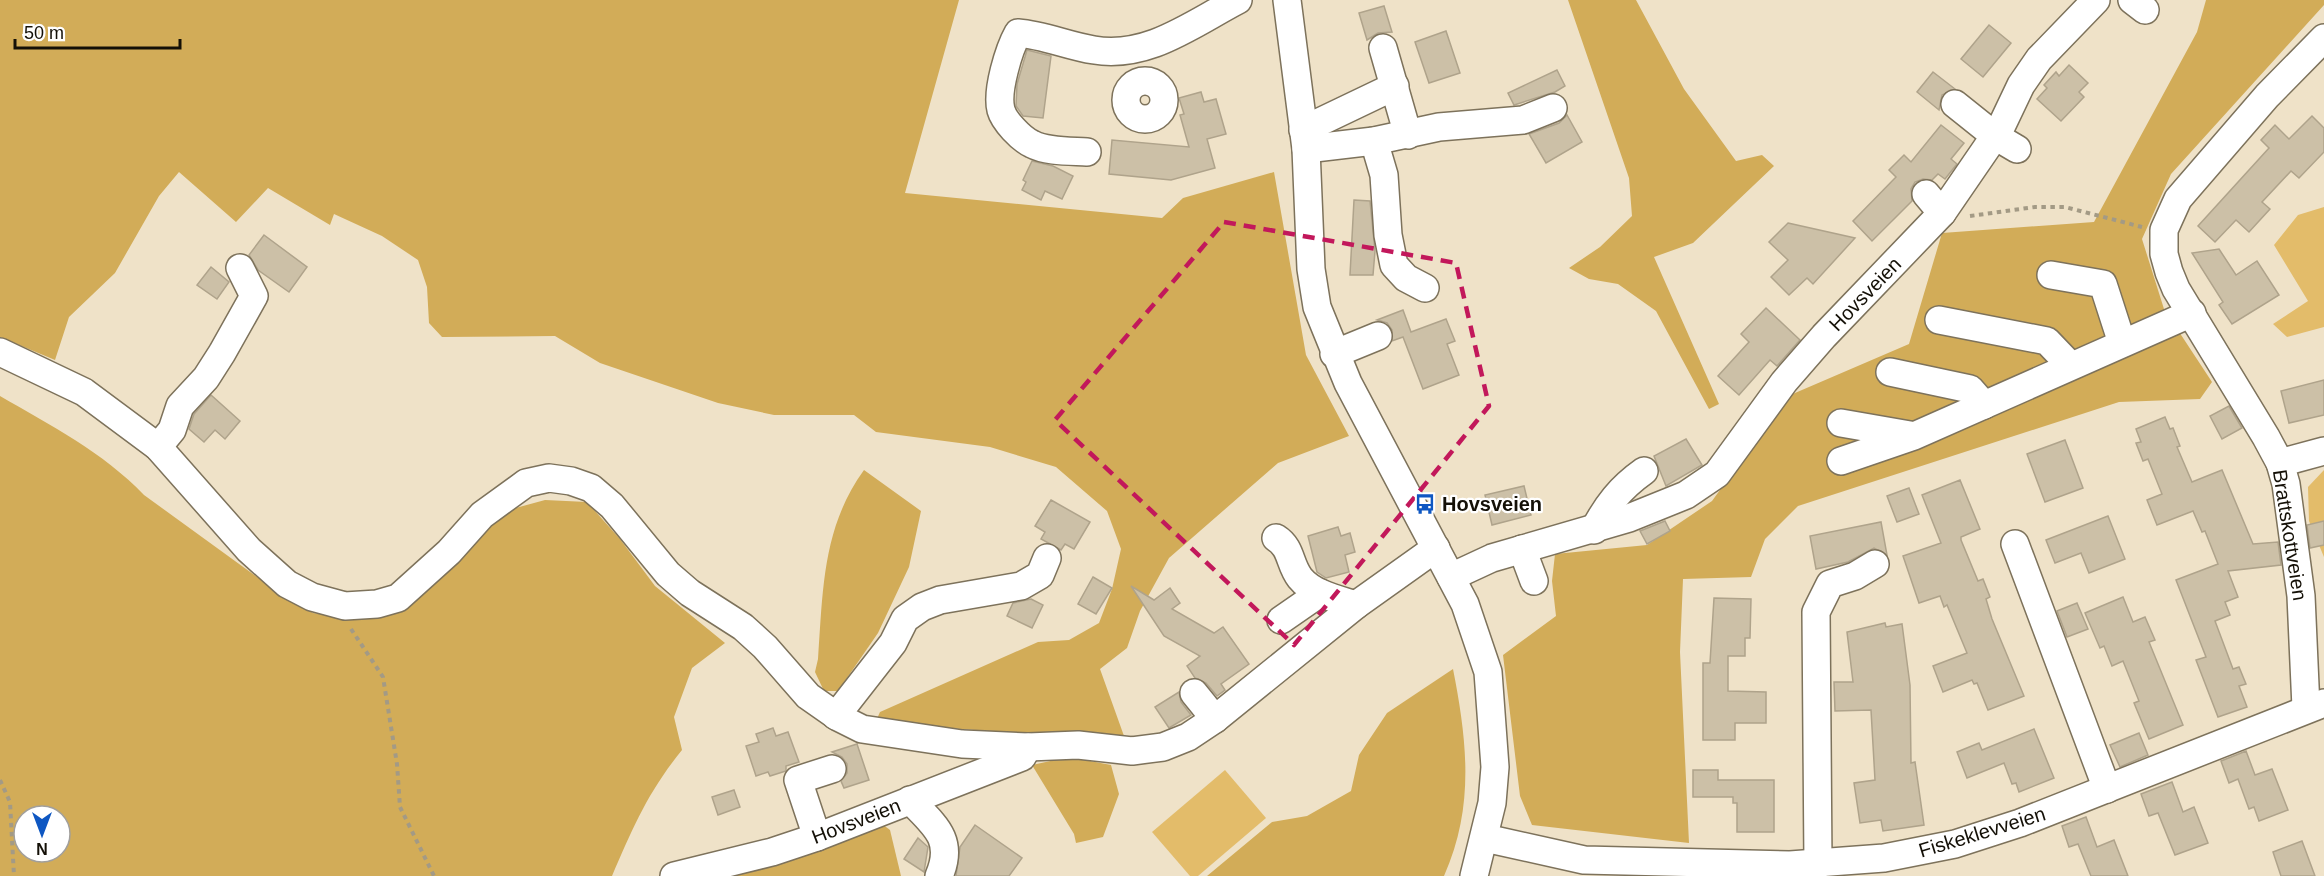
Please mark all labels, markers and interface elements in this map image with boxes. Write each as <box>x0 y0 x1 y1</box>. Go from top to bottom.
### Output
scale bar <box>15 12 180 50</box>
text: 50 m <box>24 23 64 43</box>
street label: Hovsveien <box>1825 253 1905 335</box>
street label: Brattskottveien <box>2269 468 2311 602</box>
bus stop icon: Hovsveien <box>1413 492 1437 516</box>
place label: Hovsveien <box>1442 493 1542 515</box>
street label: Hovsveien <box>808 794 904 848</box>
street label: Fiskeklevveien <box>1916 802 2048 862</box>
north arrow <box>12 804 72 864</box>
text: N <box>36 840 48 857</box>

